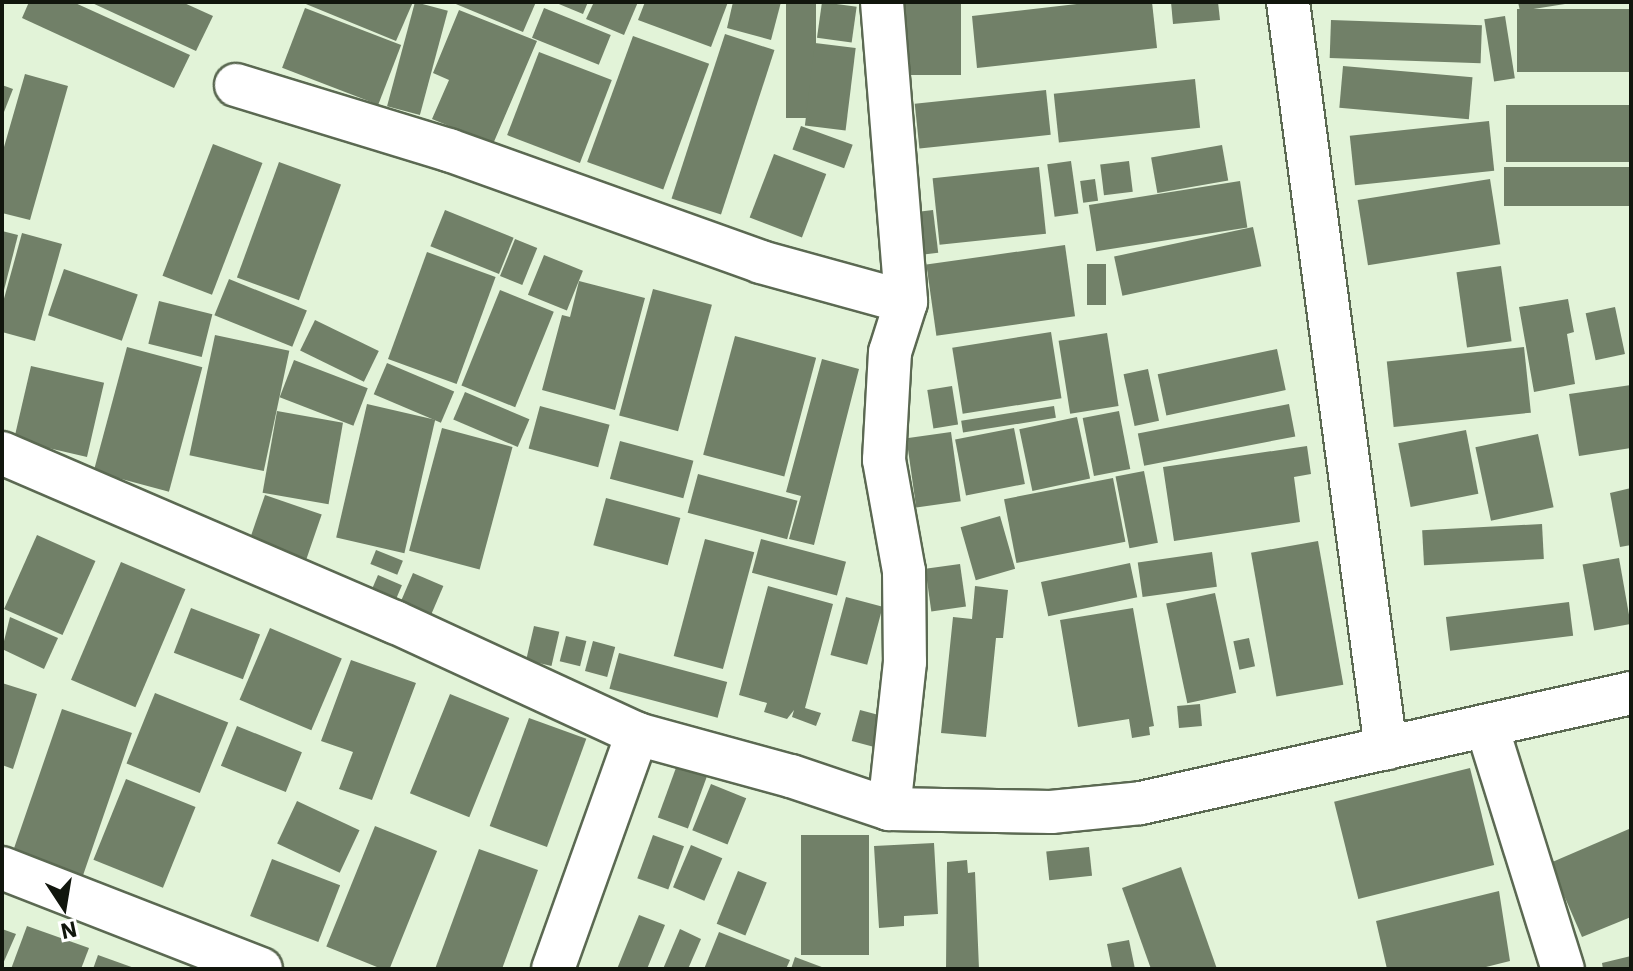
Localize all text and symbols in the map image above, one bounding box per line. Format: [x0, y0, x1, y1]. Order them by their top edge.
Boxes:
north arrow [24, 867, 104, 947]
text: N [58, 915, 80, 947]

